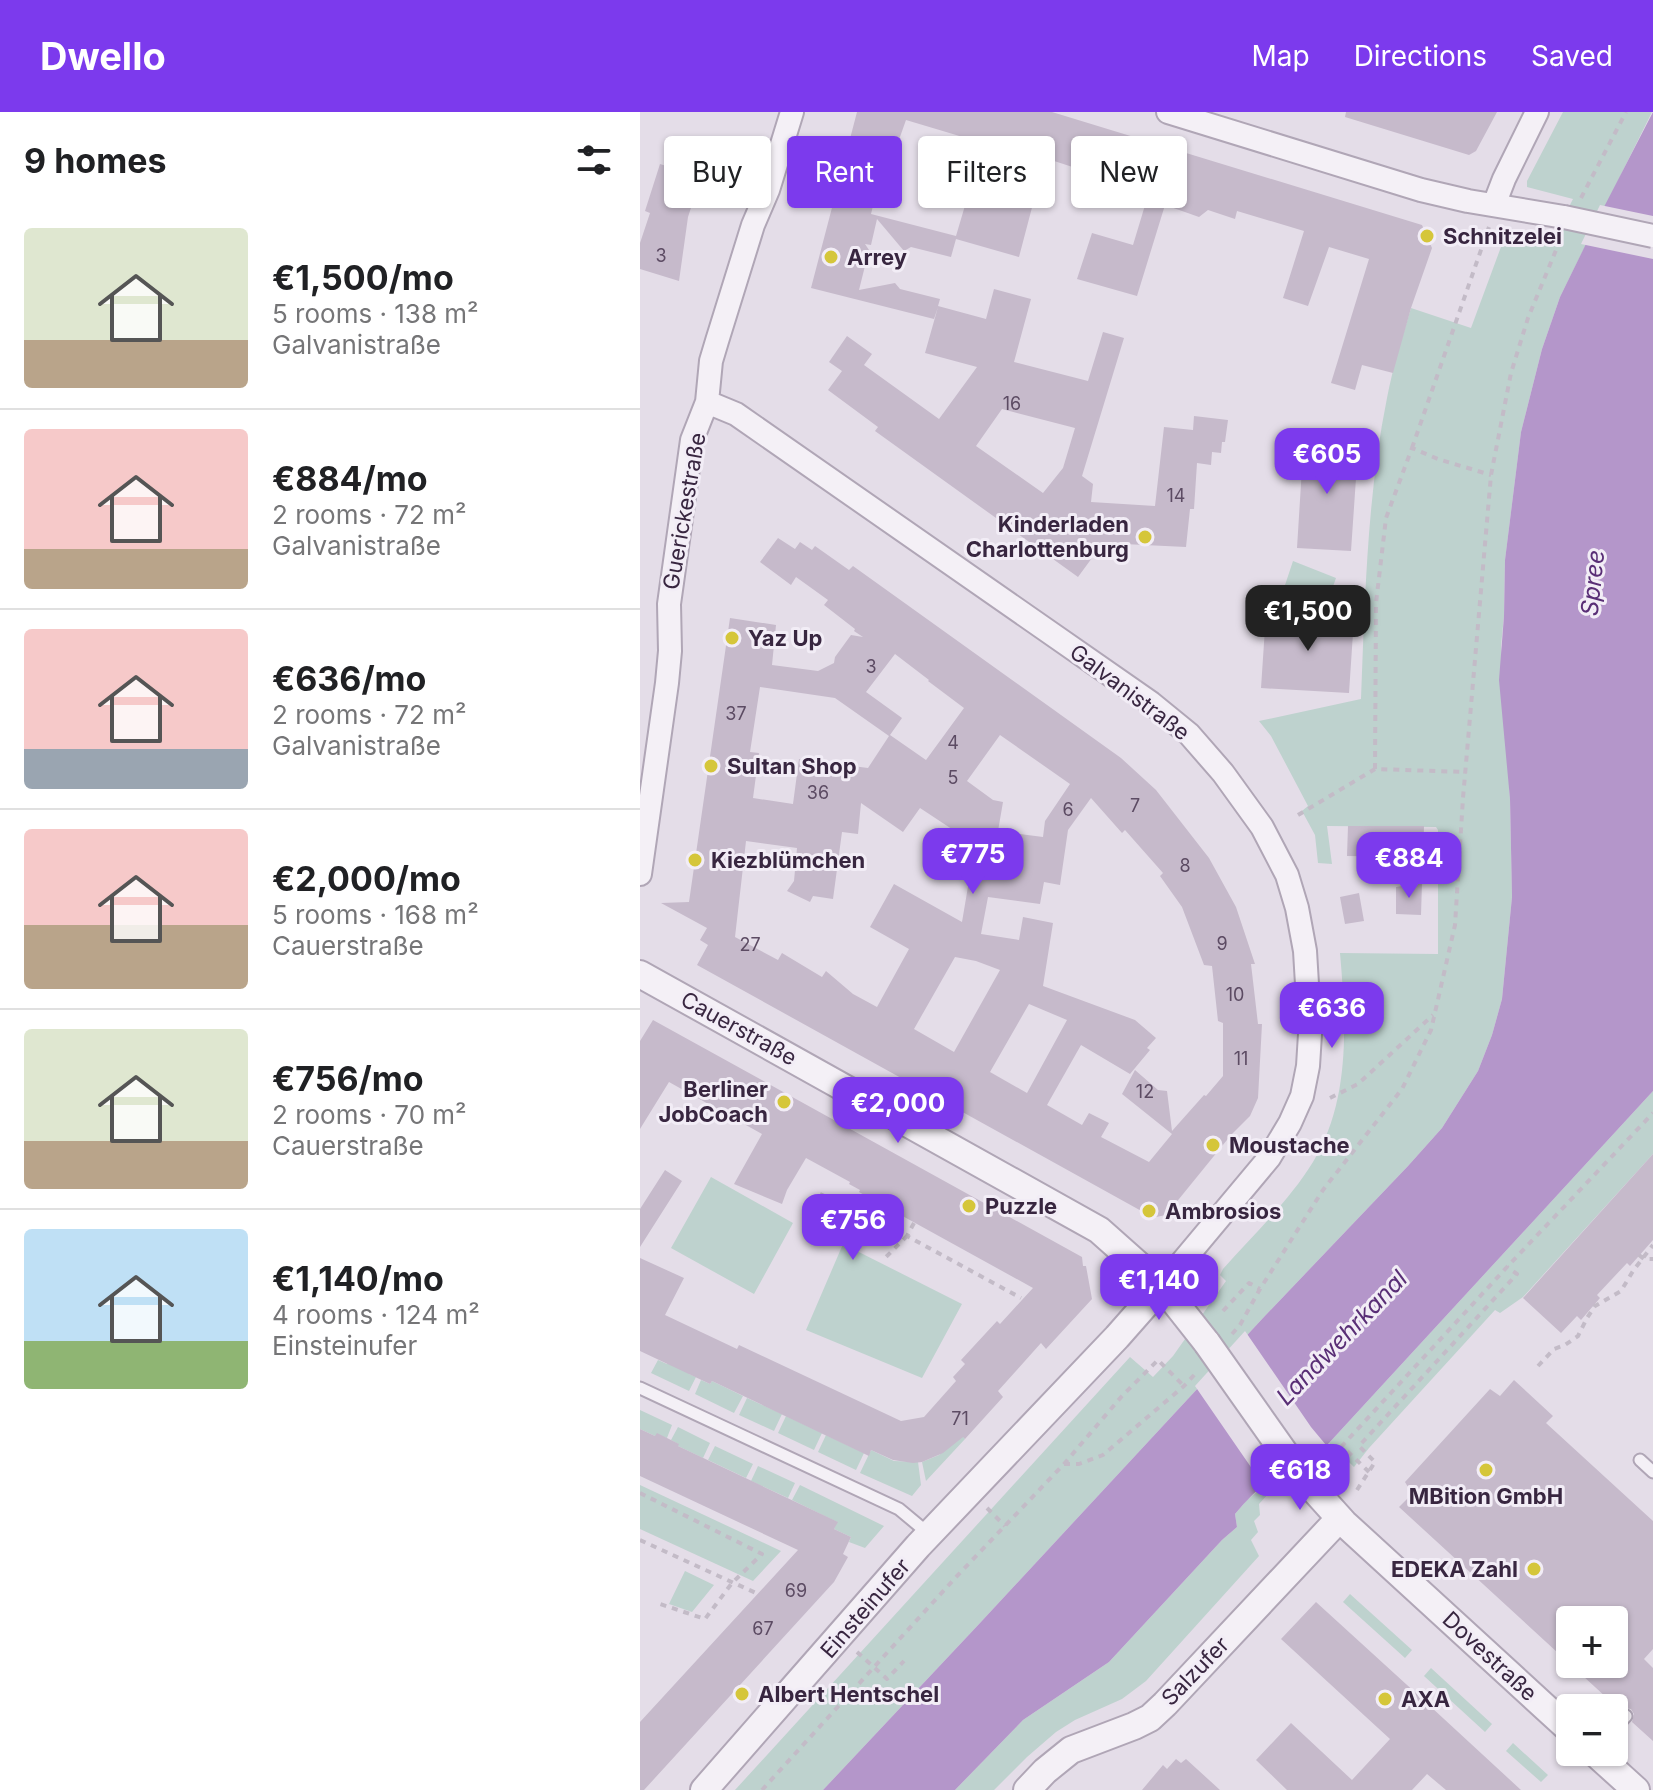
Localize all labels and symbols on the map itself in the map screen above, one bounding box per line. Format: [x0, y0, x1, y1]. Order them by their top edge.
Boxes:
place label: Schnitzelei [1443, 223, 1562, 249]
marker: Schnitzelei [1418, 227, 1436, 245]
place label: Arrey [847, 244, 907, 270]
house number: 3 [655, 245, 667, 266]
marker: Arrey [822, 248, 840, 266]
house number: 16 [1003, 393, 1021, 414]
pin: €605 [1280, 428, 1374, 496]
street label: Guerickestraße [657, 430, 711, 592]
house number: 14 [1167, 485, 1185, 506]
place label: Kinderladen Charlottenburg [966, 511, 1129, 562]
marker: Kinderladen Charlottenburg [1136, 528, 1154, 546]
water label: Spree [1575, 548, 1610, 617]
pin: €1,500 [1243, 585, 1373, 653]
place label: Yaz Up [748, 625, 822, 651]
marker: Yaz Up [723, 629, 741, 647]
street label: Galvanistraße [1065, 639, 1195, 745]
house number: 3 [865, 656, 877, 677]
house number: 37 [725, 703, 747, 724]
house number: 4 [947, 732, 959, 753]
place label: Sultan Shop [727, 753, 857, 779]
marker: Sultan Shop [702, 757, 720, 775]
house number: 5 [948, 767, 958, 788]
house number: 36 [807, 782, 829, 803]
house number: 7 [1130, 795, 1140, 816]
house number: 6 [1062, 799, 1074, 820]
pin: €775 [926, 828, 1020, 896]
pin: €884 [1362, 832, 1456, 900]
place label: Kiezblümchen [711, 847, 865, 873]
marker: Kiezblümchen [686, 851, 704, 869]
house number: 8 [1179, 855, 1191, 876]
house number: 9 [1216, 933, 1228, 954]
house number: 27 [739, 934, 761, 955]
pin: €636 [1285, 982, 1379, 1050]
house number: 10 [1226, 984, 1244, 1005]
street label: Cauerstraße [677, 986, 801, 1070]
house number: 11 [1234, 1048, 1248, 1069]
place label: Berliner JobCoach [658, 1076, 768, 1127]
pin: €2,000 [833, 1077, 963, 1145]
house number: 12 [1136, 1081, 1154, 1102]
marker: Berliner JobCoach [775, 1093, 793, 1111]
place label: Moustache [1229, 1132, 1350, 1158]
marker: Moustache [1204, 1136, 1222, 1154]
place label: Puzzle [985, 1193, 1057, 1219]
pin: €756 [806, 1194, 900, 1262]
marker: Puzzle [960, 1197, 978, 1215]
place label: Ambrosios [1165, 1198, 1281, 1224]
marker: Ambrosios [1140, 1202, 1158, 1220]
pin: €1,140 [1094, 1254, 1224, 1322]
water label: Landwehrkanal [1270, 1264, 1413, 1411]
house number: 71 [951, 1408, 969, 1429]
pin: €618 [1253, 1444, 1347, 1512]
marker: MBition GmbH [1477, 1461, 1495, 1479]
place label: MBition GmbH [1409, 1483, 1563, 1509]
street label: Einsteinufer [815, 1553, 915, 1663]
place label: EDEKA Zahl [1391, 1556, 1518, 1582]
marker: EDEKA Zahl [1525, 1560, 1543, 1578]
house number: 69 [785, 1580, 807, 1601]
street label: Dovestraße [1438, 1606, 1542, 1706]
house number: 67 [752, 1618, 774, 1639]
street label: Salzufer [1156, 1631, 1234, 1711]
place label: Albert Hentschel [758, 1681, 939, 1707]
marker: Albert Hentschel [733, 1685, 751, 1703]
place label: AXA [1401, 1686, 1450, 1712]
marker: AXA [1376, 1690, 1394, 1708]

